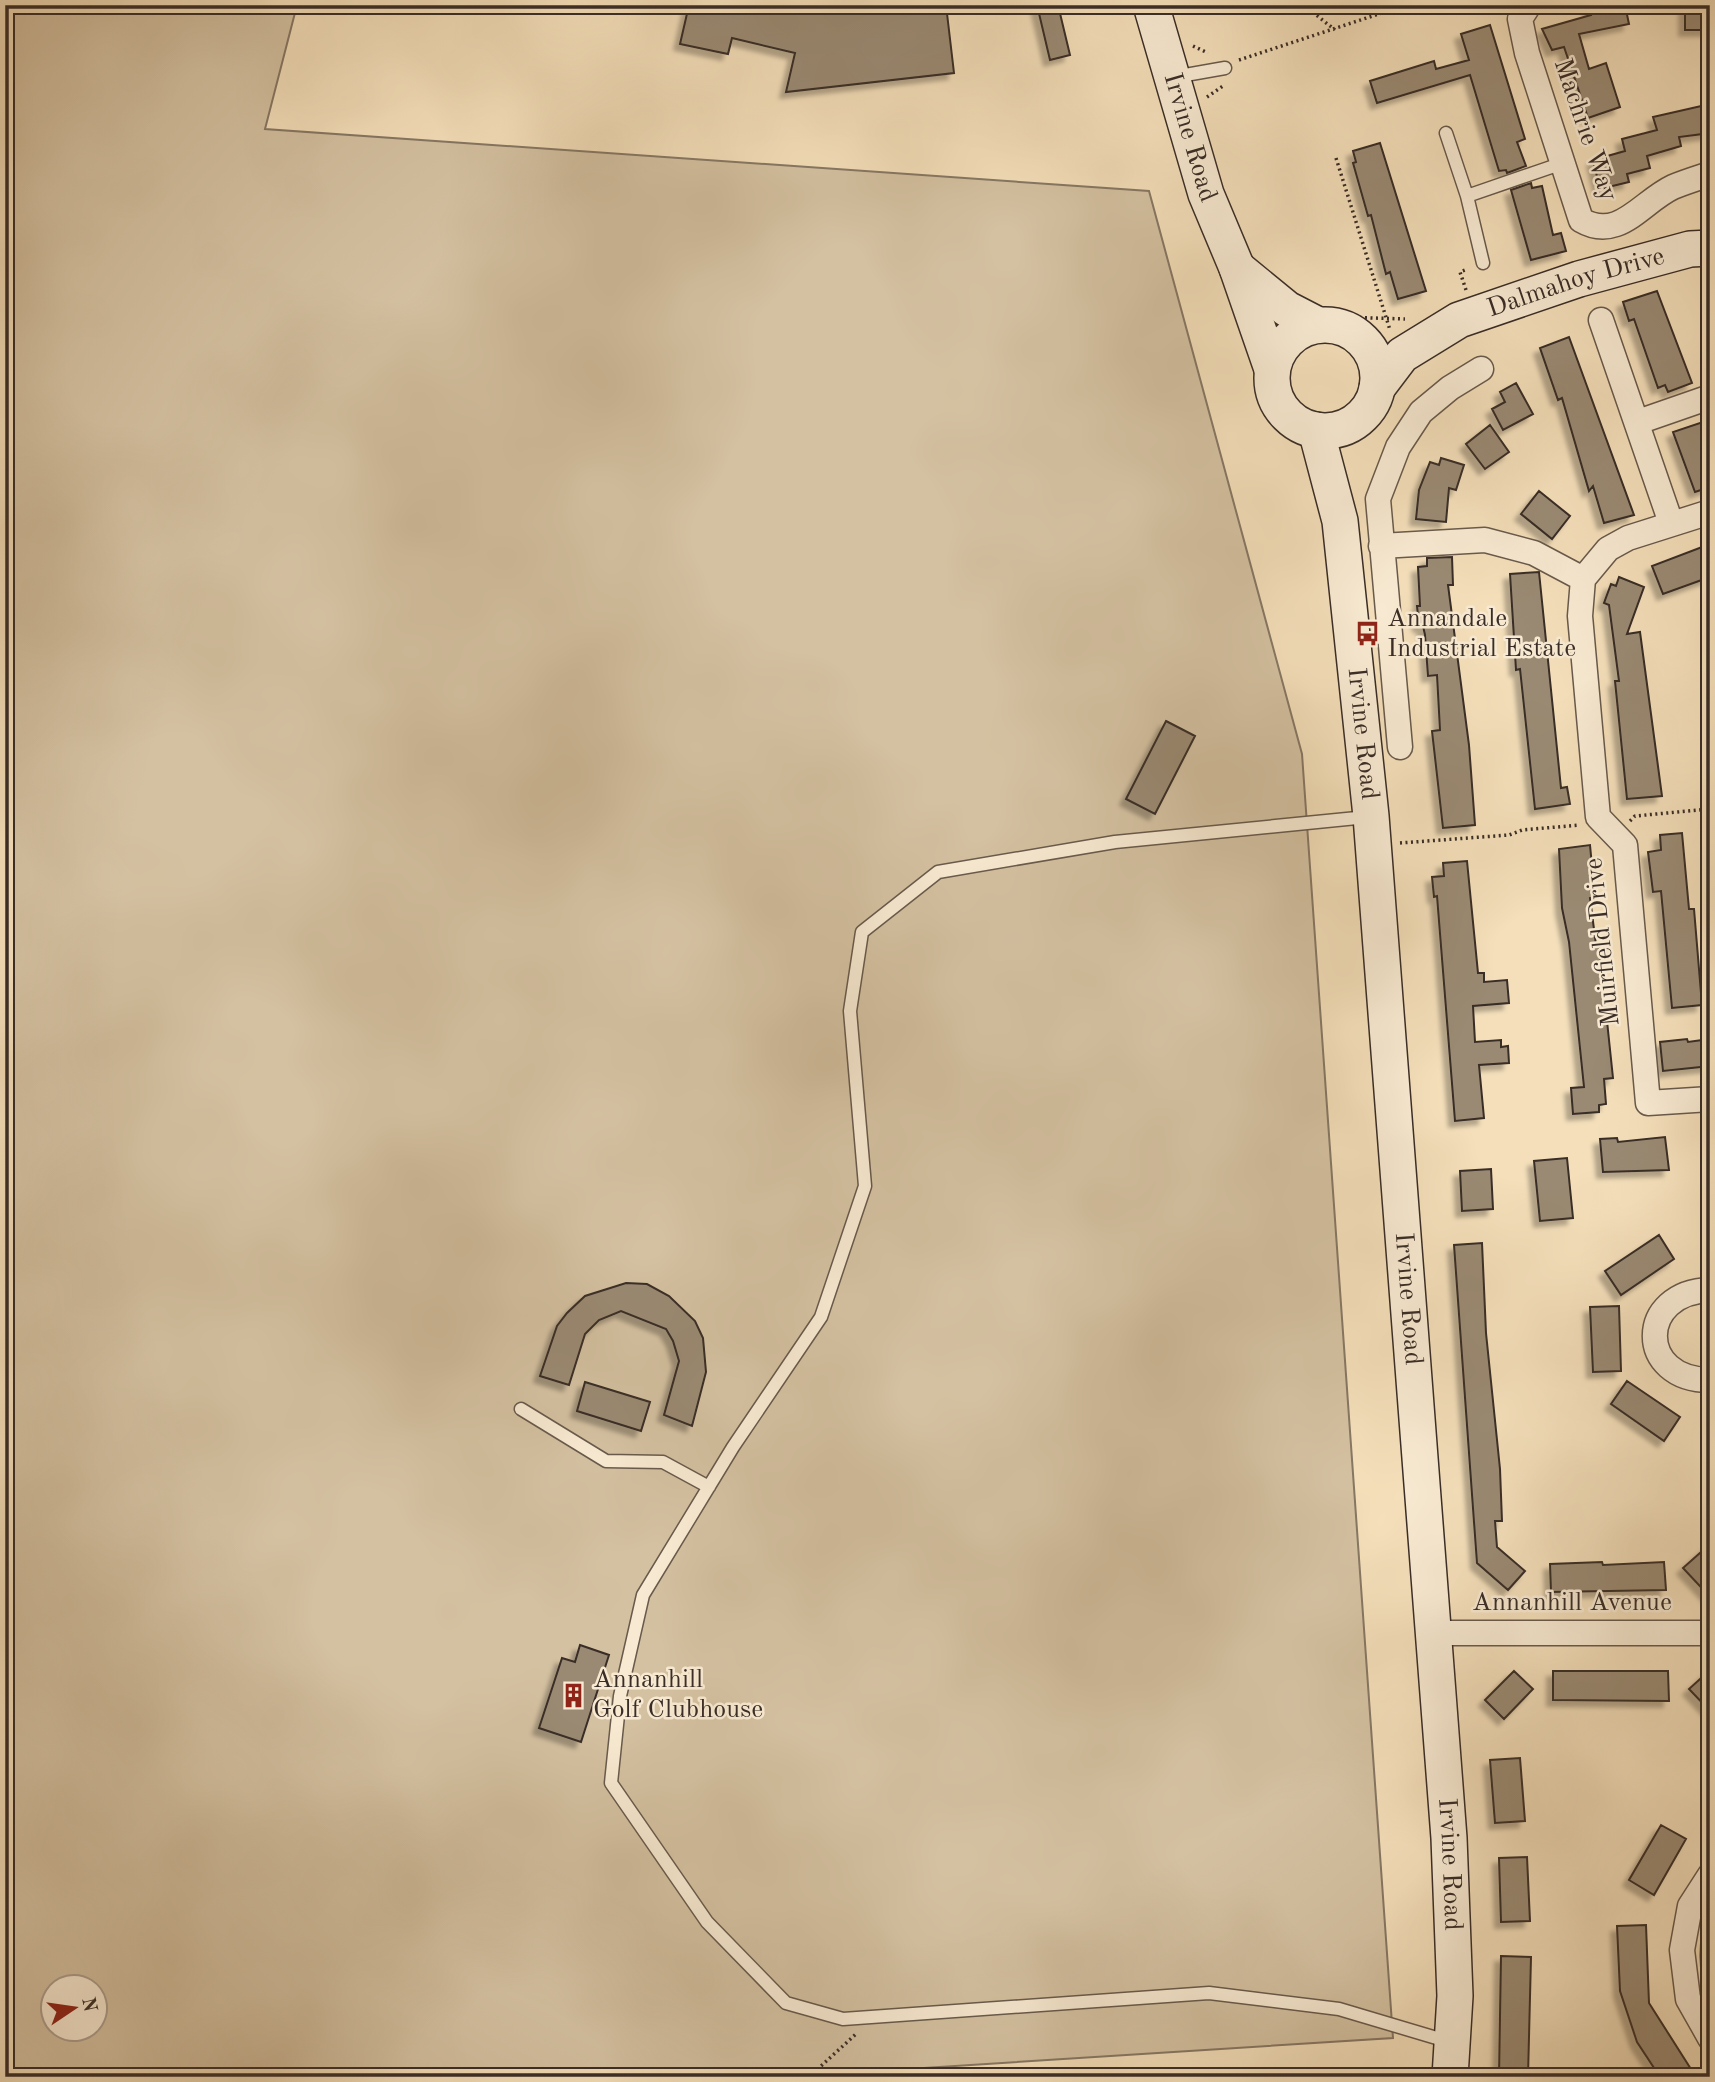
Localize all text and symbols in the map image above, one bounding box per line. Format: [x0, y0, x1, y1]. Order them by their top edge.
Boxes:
street label: Machrie Way [1548, 55, 1622, 205]
street label: Irvine Road [1158, 70, 1221, 206]
street label: Dalmahoy Drive [1484, 243, 1667, 322]
place label: Annandale Industrial Estate [1387, 606, 1576, 662]
bus stop icon: Annandale Industrial Estate [1353, 620, 1381, 648]
street label: Irvine Road [1342, 666, 1382, 801]
street label: Muirfield Drive [1581, 856, 1625, 1028]
street label: Irvine Road [1390, 1232, 1426, 1366]
street label: Annanhill Avenue [1472, 1590, 1672, 1616]
place label: Annanhill Golf Clubhouse [593, 1667, 763, 1723]
building icon: Annanhill Golf Clubhouse [559, 1681, 587, 1709]
street label: Irvine Road [1433, 1797, 1466, 1931]
north arrow [38, 1974, 108, 2044]
text: N [77, 1996, 99, 2014]

